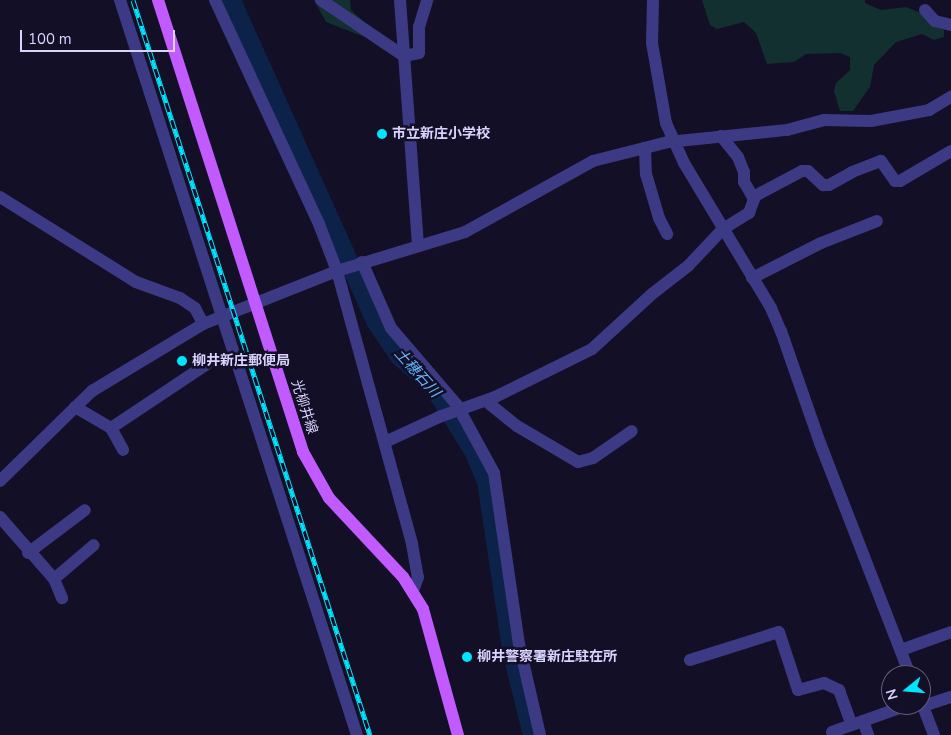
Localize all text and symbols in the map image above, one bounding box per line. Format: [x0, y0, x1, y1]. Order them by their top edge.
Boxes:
scale bar [22, 20, 178, 52]
text: 100 m [28, 29, 72, 49]
place label: 市立新庄小学校 [392, 126, 490, 142]
marker: 市立新庄小学校 [376, 128, 388, 140]
water label: 土穂石川 [390, 345, 444, 401]
place label: 柳井新庄郵便局 [192, 353, 290, 369]
marker: 柳井新庄郵便局 [176, 355, 188, 367]
street label: 光柳井線 [287, 378, 321, 436]
place label: 柳井警察署新庄駐在所 [477, 649, 617, 665]
marker: 柳井警察署新庄駐在所 [461, 651, 473, 663]
north arrow [881, 665, 931, 715]
text: N [882, 686, 903, 702]

